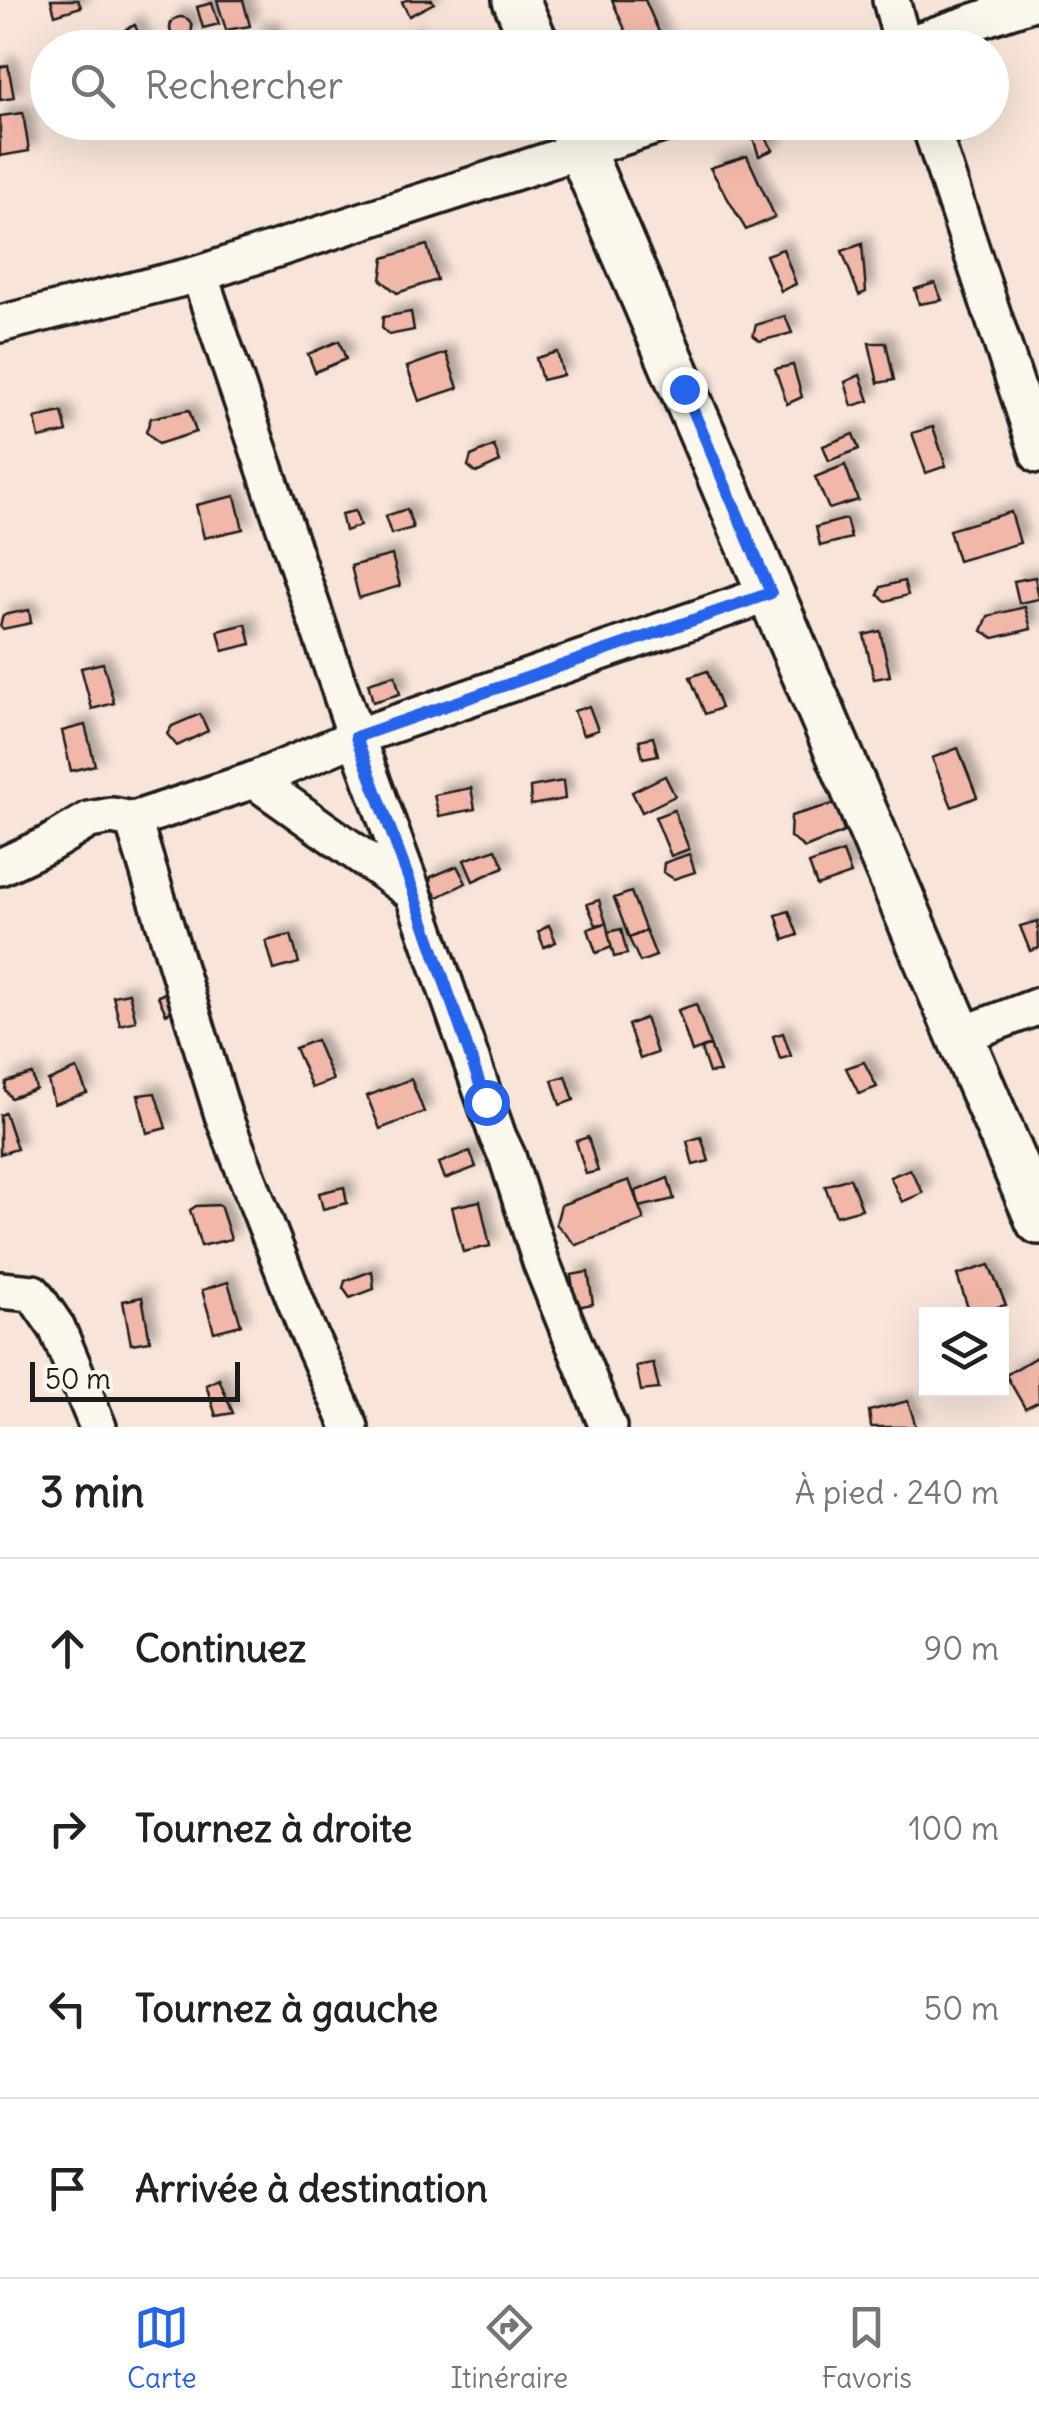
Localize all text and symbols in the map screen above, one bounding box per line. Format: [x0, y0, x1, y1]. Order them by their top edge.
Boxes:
search box [30, 30, 1009, 140]
icon: search [65, 58, 120, 113]
text: Rechercher [145, 62, 343, 109]
route end [662, 367, 708, 413]
route start [464, 1080, 510, 1126]
map controls [919, 1307, 1009, 1397]
button: layers [919, 1307, 1009, 1397]
scale bar [30, 1357, 240, 1402]
text: 50 m [45, 1361, 111, 1397]
text: 3 min [40, 1466, 144, 1518]
text: À pied · 240 m [795, 1472, 999, 1513]
icon: ahead [40, 1621, 95, 1676]
text: Continuez [135, 1625, 306, 1672]
text: 90 m [924, 1628, 999, 1669]
icon: right [40, 1801, 95, 1856]
text: Tournez à droite [135, 1805, 412, 1852]
text: 100 m [909, 1808, 999, 1849]
icon: left [40, 1981, 95, 2036]
text: Tournez à gauche [135, 1985, 438, 2032]
text: 50 m [924, 1988, 999, 2029]
icon: arrive [40, 2161, 95, 2216]
text: Arrivée à destination [135, 2165, 488, 2212]
tab: Carte [127, 2300, 197, 2396]
tab: Itinéraire [450, 2300, 568, 2396]
tab: Favoris [822, 2300, 912, 2396]

